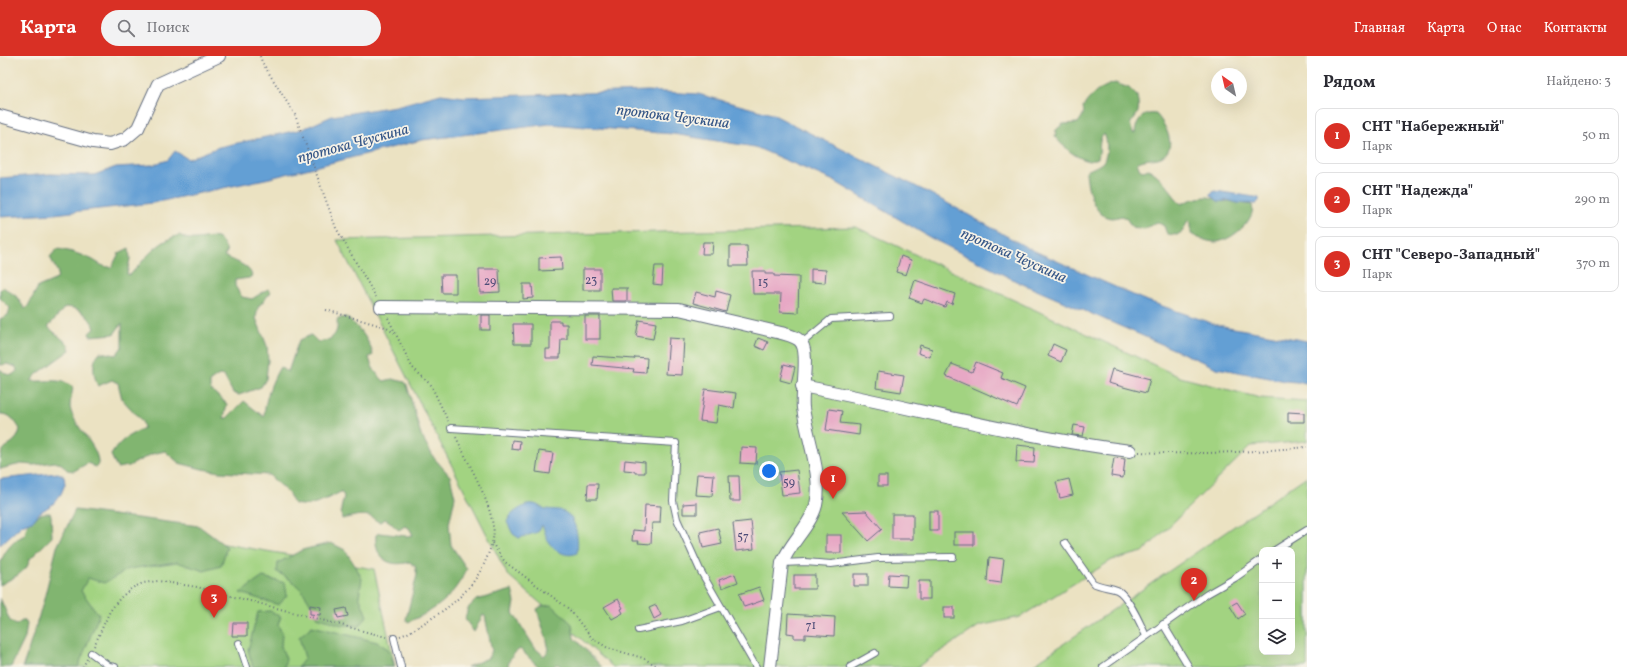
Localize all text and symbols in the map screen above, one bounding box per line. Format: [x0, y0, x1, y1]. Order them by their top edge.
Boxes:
search box [101, 10, 381, 46]
text: Карта [20, 15, 77, 41]
icon: search [115, 17, 137, 39]
text: Поиск [147, 18, 190, 39]
text: Главная [1354, 19, 1405, 38]
text: Карта [1427, 19, 1465, 38]
text: О нас [1487, 19, 1522, 38]
text: Контакты [1544, 19, 1607, 38]
north arrow [1211, 68, 1247, 104]
text: Рядом [1323, 71, 1376, 94]
text: Найдено: 3 [1546, 73, 1611, 91]
water label: протока Чеускина [615, 100, 731, 135]
text: СНТ "Набережный" [1362, 117, 1505, 138]
water label: протока Чеускина [296, 120, 411, 169]
text: 1 [1334, 127, 1340, 145]
text: 50 m [1582, 127, 1610, 145]
text: Парк [1362, 138, 1392, 156]
text: СНТ "Надежда" [1362, 181, 1473, 202]
text: 2 [1334, 191, 1340, 209]
text: 290 m [1574, 191, 1610, 209]
text: Парк [1362, 202, 1392, 220]
water label: протока Чеускина [957, 224, 1070, 289]
text: СНТ "Северо-Западный" [1362, 245, 1540, 266]
text: 3 [1334, 255, 1340, 273]
text: 370 m [1576, 255, 1610, 273]
text: Парк [1362, 266, 1392, 284]
house number: 23 [585, 273, 597, 289]
house number: 29 [484, 274, 496, 290]
house number: 15 [758, 275, 768, 291]
your location [759, 461, 779, 481]
pin: 1 [820, 466, 846, 499]
house number: 59 [783, 475, 795, 491]
house number: 57 [737, 529, 749, 545]
map controls [1259, 547, 1295, 655]
button: + [1259, 547, 1295, 583]
pin: 2 [1181, 568, 1207, 601]
button: − [1259, 583, 1295, 619]
pin: 3 [201, 585, 227, 618]
house number: 71 [806, 618, 816, 634]
button: layers [1259, 619, 1295, 655]

